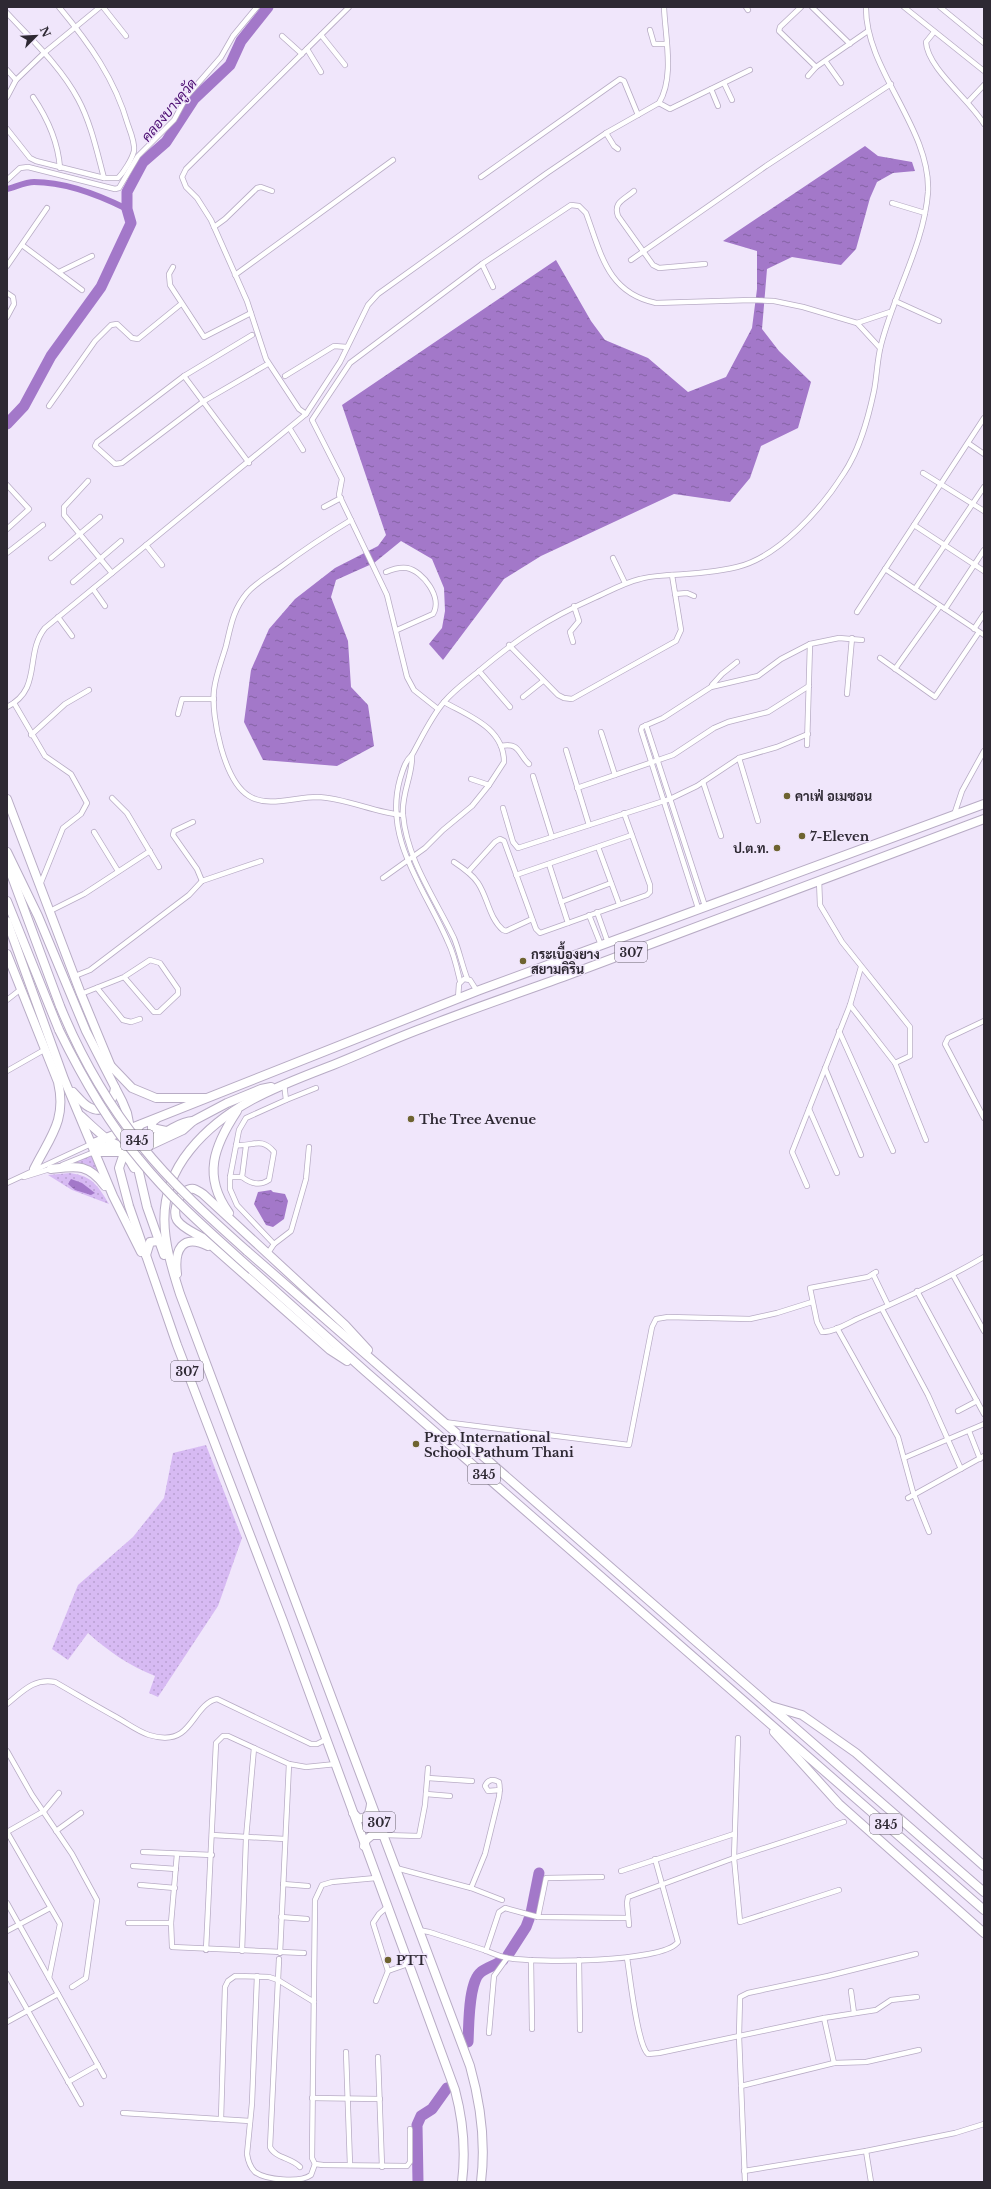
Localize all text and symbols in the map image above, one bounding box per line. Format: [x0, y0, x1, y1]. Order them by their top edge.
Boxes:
north arrow [16, 16, 56, 56]
text: N [37, 24, 54, 40]
water label: คลองบางคูวัด [137, 75, 201, 146]
place label: คาเฟ่ อเมซอน [795, 788, 872, 805]
marker: คาเฟ่ อเมซอน [782, 791, 792, 801]
place label: 7-Eleven [810, 828, 870, 845]
marker: 7-Eleven [797, 831, 807, 841]
place label: ป.ต.ท. [733, 840, 769, 857]
marker: ป.ต.ท. [772, 843, 782, 853]
place label: กระเบื้องยาง สยามคิริน [531, 941, 600, 978]
road number: 307 [615, 942, 647, 962]
marker: กระเบื้องยาง สยามคิริน [518, 956, 528, 966]
place label: The Tree Avenue [419, 1111, 537, 1128]
marker: The Tree Avenue [406, 1114, 416, 1124]
road number: 345 [121, 1130, 153, 1150]
road number: 307 [171, 1361, 203, 1381]
place label: Prep International School Pathum Thani [424, 1429, 574, 1461]
marker: Prep International School Pathum Thani [411, 1439, 421, 1449]
road number: 345 [468, 1464, 500, 1484]
road number: 307 [363, 1812, 395, 1832]
road number: 345 [870, 1814, 902, 1834]
place label: PTT [396, 1952, 427, 1969]
marker: PTT [383, 1955, 393, 1965]

